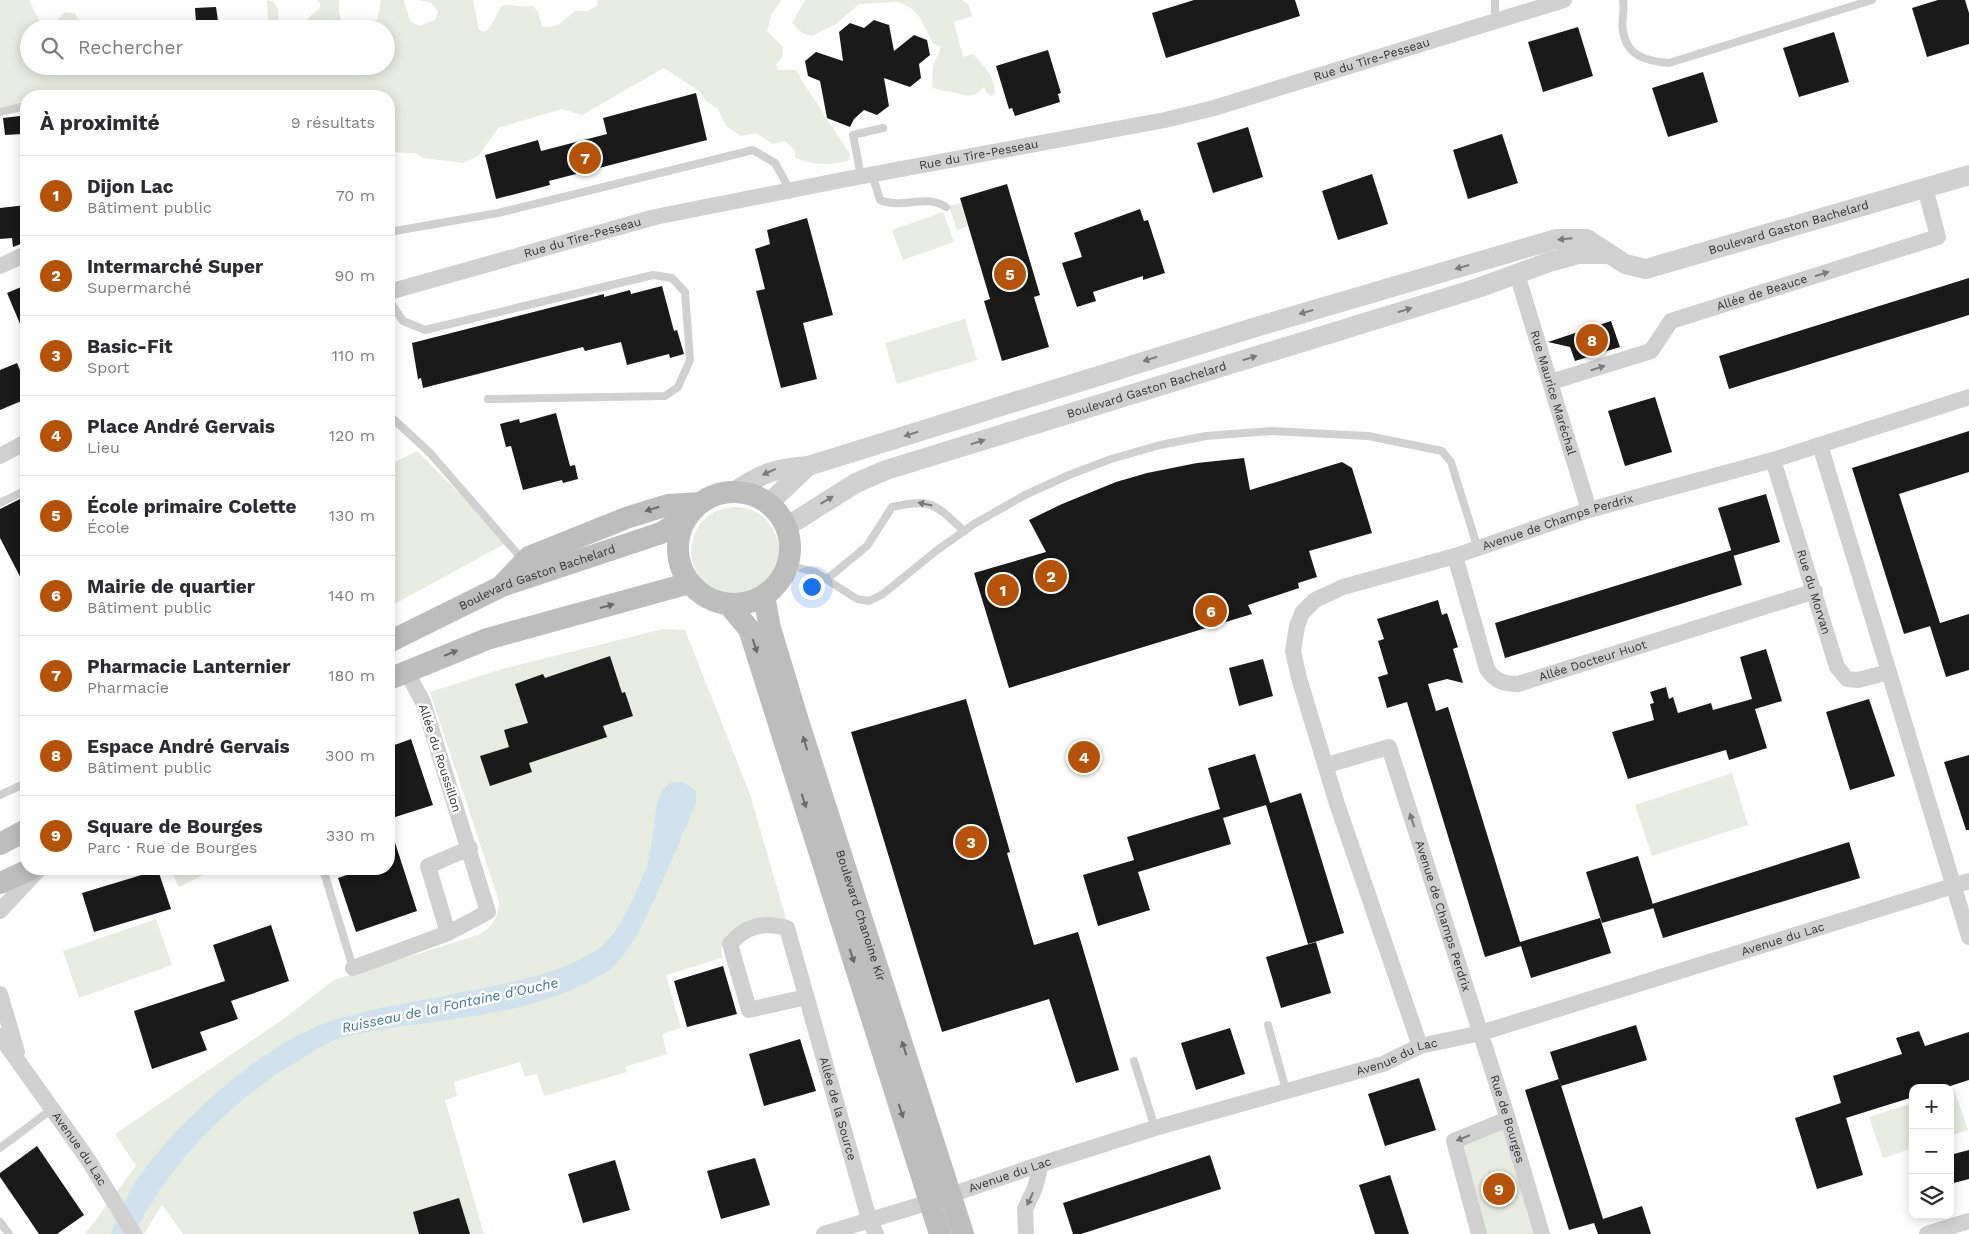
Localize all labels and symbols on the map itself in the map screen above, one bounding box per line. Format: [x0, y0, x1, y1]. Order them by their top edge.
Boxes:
street label: Rue du Tire-Pesseau [1312, 35, 1432, 84]
street label: Rue du Tire-Pesseau [918, 137, 1039, 173]
pin: 7 [569, 139, 601, 177]
street label: Boulevard Gaston Bachelard [1707, 198, 1870, 257]
street label: Rue du Tire-Pesseau [522, 214, 643, 261]
one-way arrow [1556, 235, 1572, 243]
pin: 5 [994, 255, 1026, 293]
one-way arrow [1454, 264, 1469, 272]
one-way arrow [1814, 269, 1829, 277]
street label: Allée de Beauce [1715, 272, 1809, 313]
one-way arrow [1398, 306, 1413, 314]
one-way arrow [1298, 309, 1313, 317]
pin: 8 [1576, 321, 1608, 359]
street label: Rue Maurice Maréchal [1528, 328, 1579, 457]
one-way arrow [1243, 354, 1258, 362]
one-way arrow [1142, 356, 1157, 364]
street label: Boulevard Gaston Bachelard [1065, 359, 1228, 421]
one-way arrow [1590, 363, 1605, 371]
one-way arrow [904, 430, 919, 438]
one-way arrow [970, 437, 985, 445]
one-way arrow [762, 469, 776, 477]
street label: Avenue de Champs Perdrix [1480, 491, 1635, 553]
one-way arrow [821, 496, 834, 505]
one-way arrow [916, 499, 932, 507]
one-way arrow [645, 506, 660, 514]
street label: Boulevard Gaston Bachelard [457, 542, 617, 613]
street label: Rue du Morvan [1794, 548, 1833, 636]
pin: 2 [1035, 557, 1067, 595]
pin: 1 [987, 571, 1019, 609]
your location [799, 574, 825, 600]
pin: 6 [1195, 592, 1227, 630]
one-way arrow [599, 602, 614, 610]
street label: Allée Docteur Huot [1537, 637, 1648, 684]
one-way arrow [751, 639, 759, 654]
one-way arrow [444, 649, 459, 657]
street label: Allée du Roussillon [416, 702, 464, 814]
one-way arrow [800, 736, 808, 751]
pin: 4 [1068, 738, 1100, 776]
one-way arrow [800, 794, 808, 809]
one-way arrow [1408, 813, 1416, 828]
pin: 3 [955, 823, 987, 861]
street label: Avenue de Champs Perdrix [1412, 839, 1474, 993]
street label: Boulevard Chanoine Kir [833, 848, 888, 983]
street label: Avenue du Lac [1739, 919, 1826, 959]
one-way arrow [849, 949, 857, 964]
water label: Ruisseau de la Fontaine d'Ouche [340, 974, 560, 1036]
street label: Avenue du Lac [1355, 1035, 1439, 1078]
one-way arrow [899, 1040, 907, 1055]
street label: Allée de la Source [817, 1055, 859, 1162]
street label: Rue de Bourges [1487, 1073, 1528, 1165]
one-way arrow [898, 1104, 906, 1119]
street label: Avenue du Lac [49, 1109, 110, 1189]
one-way arrow [1456, 1134, 1470, 1142]
street label: Avenue du Lac [967, 1154, 1053, 1195]
pin: 9 [1483, 1170, 1515, 1208]
one-way arrow [1026, 1191, 1034, 1206]

